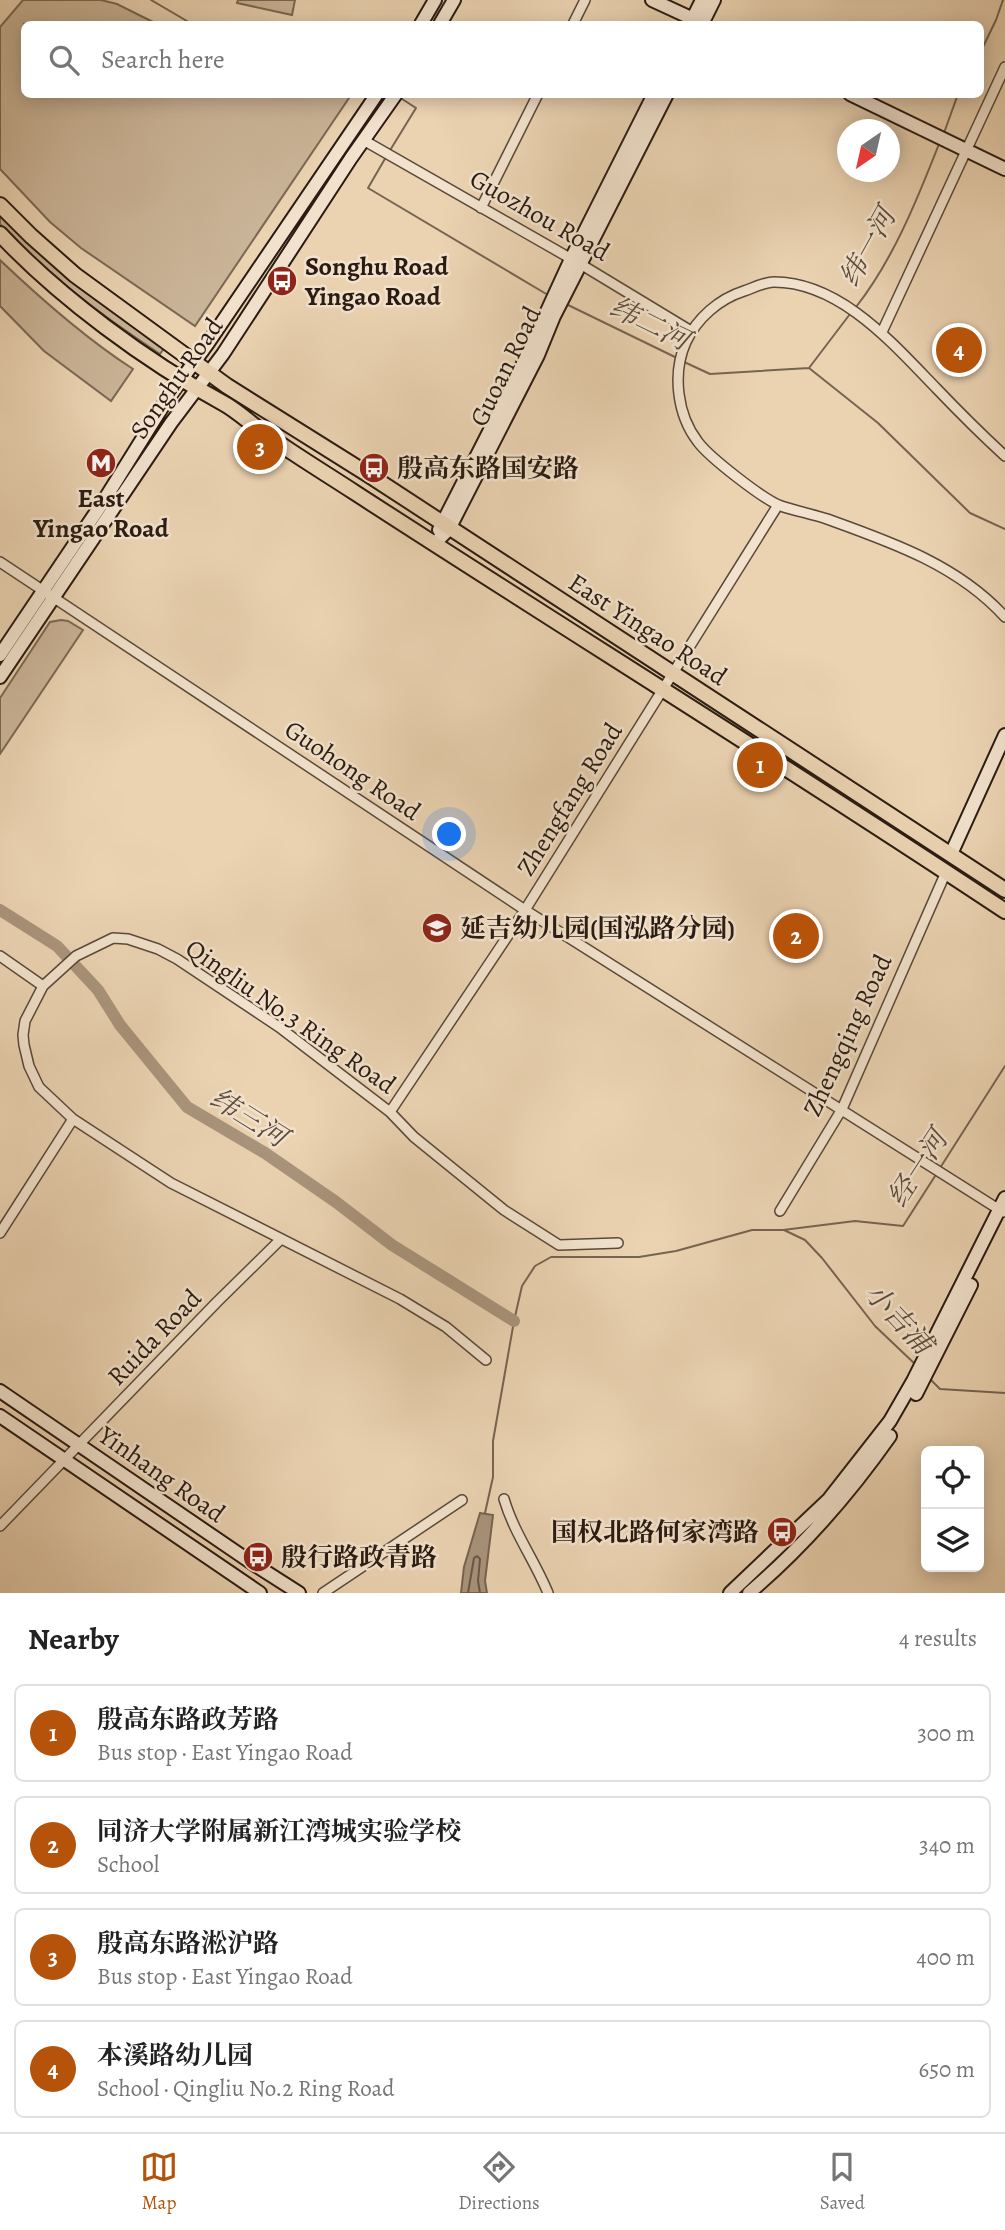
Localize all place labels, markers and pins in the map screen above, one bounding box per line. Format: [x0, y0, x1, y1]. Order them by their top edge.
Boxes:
place label: Songhu Road Yingao Road [304, 249, 450, 314]
bus stop icon: Songhu Road Yingao Road [265, 264, 299, 298]
pin: 4 [936, 324, 982, 376]
pin: 3 [237, 421, 283, 473]
metro station icon: East Yingao Road [84, 446, 118, 480]
bus stop icon: 殷高东路国安路 [357, 451, 391, 485]
place label: 殷高东路国安路 [397, 451, 579, 486]
place label: East Yingao Road [32, 481, 170, 546]
pin: 1 [737, 739, 783, 791]
pin: 2 [773, 910, 819, 962]
school or university icon: 延吉幼儿园(国泓路分园) [420, 911, 454, 945]
place label: 延吉幼儿园(国泓路分园) [460, 911, 735, 946]
place label: 国权北路何家湾路 [551, 1515, 759, 1550]
bus stop icon: 国权北路何家湾路 [765, 1515, 799, 1549]
bus stop icon: 殷行路政青路 [241, 1540, 275, 1574]
place label: 殷行路政青路 [281, 1540, 437, 1575]

